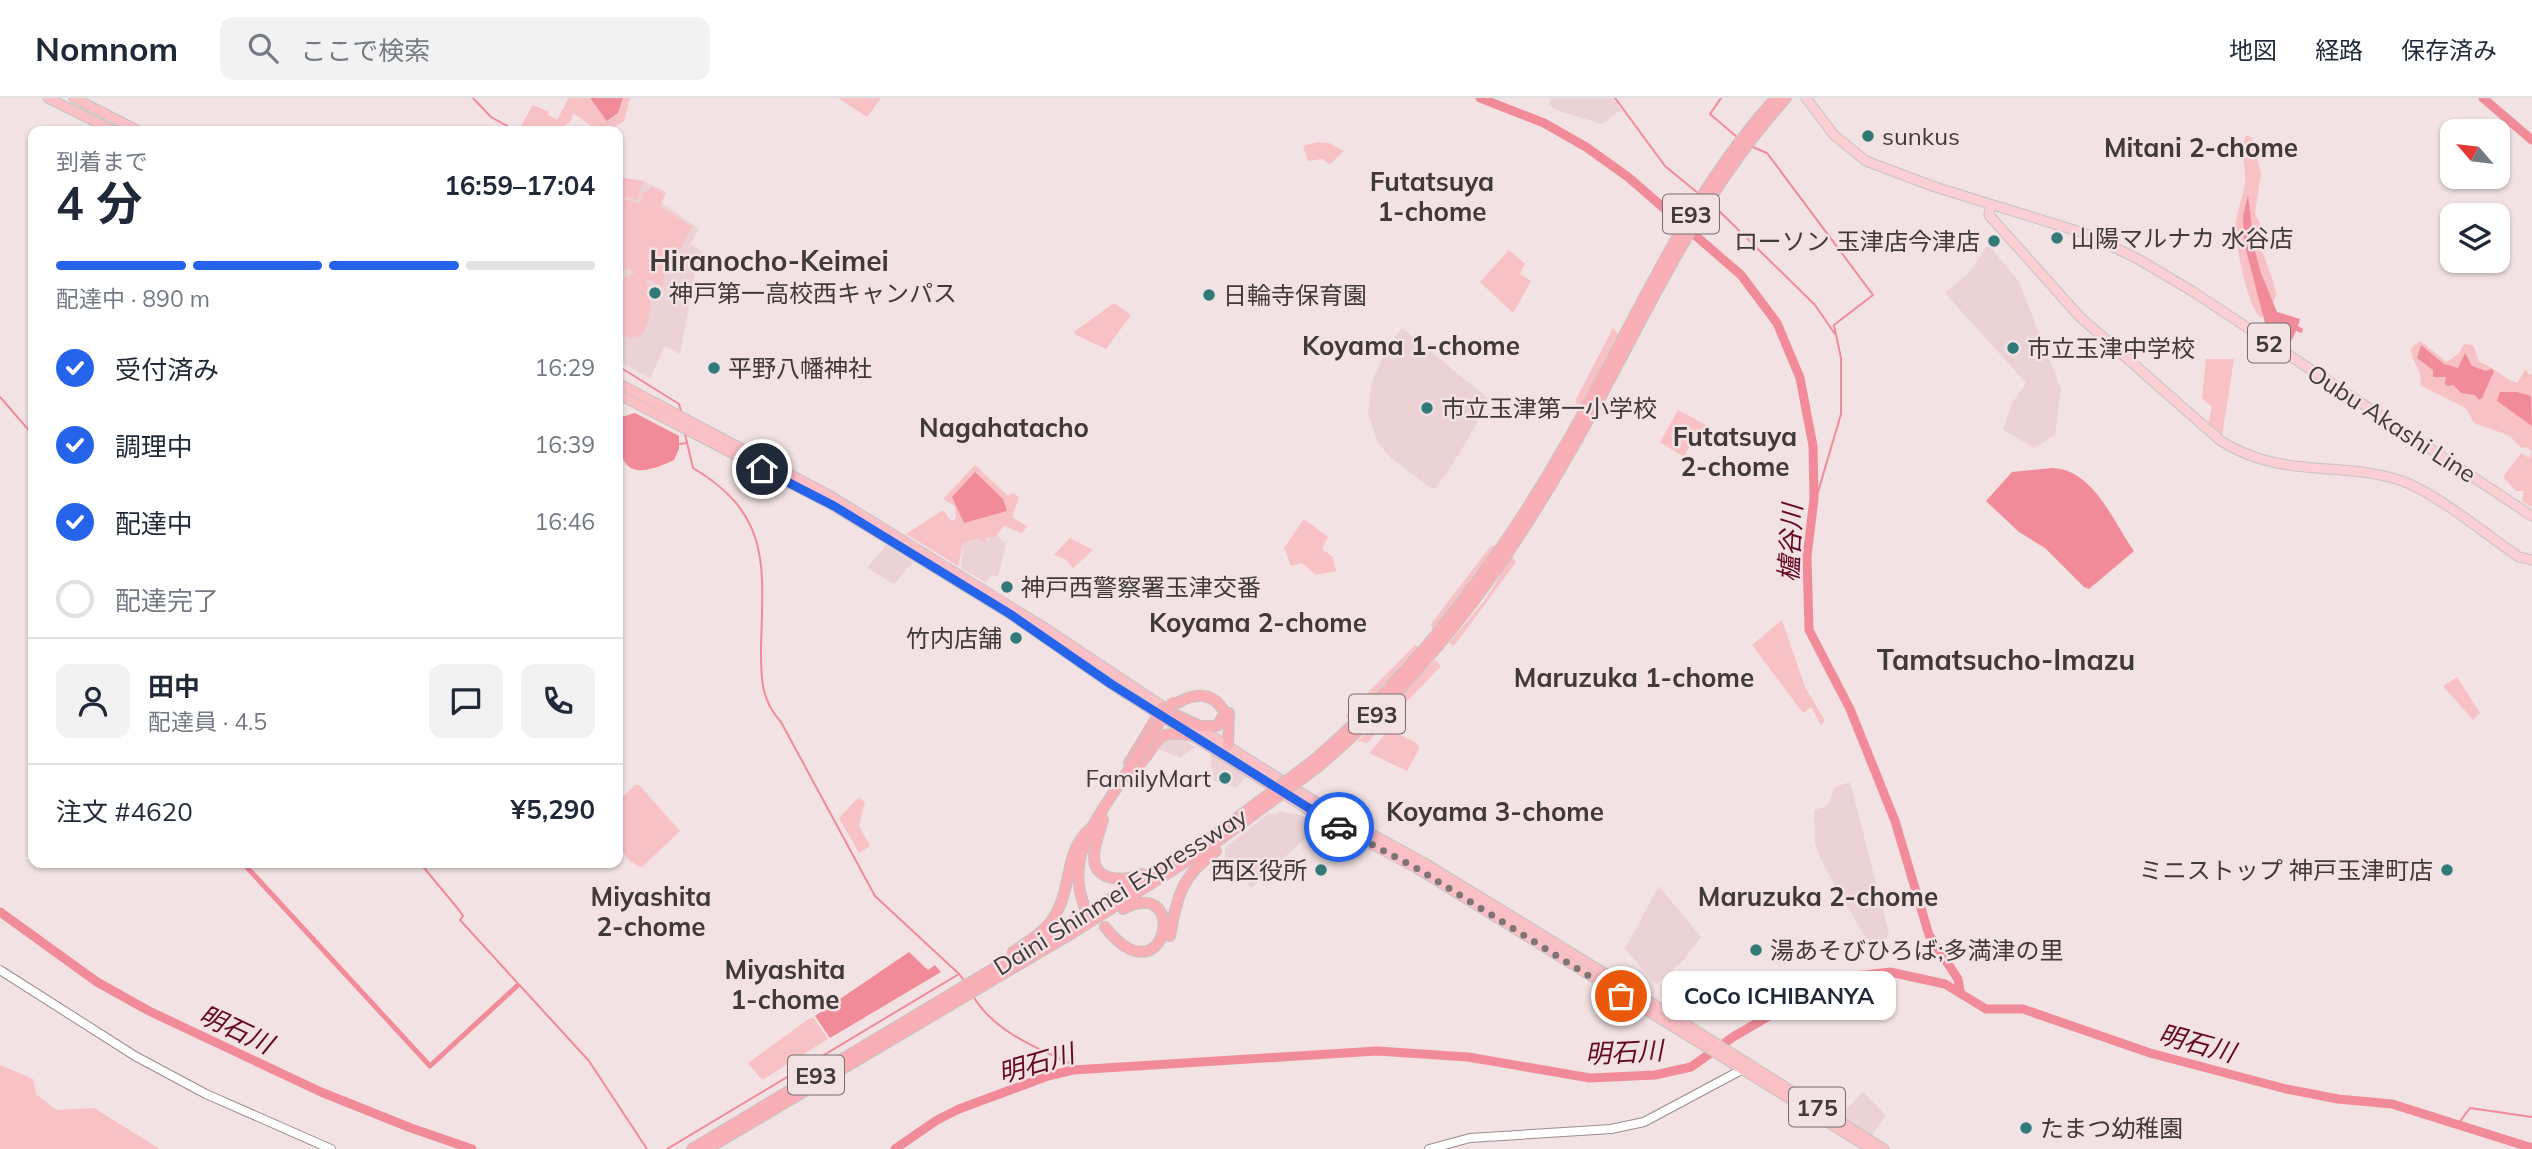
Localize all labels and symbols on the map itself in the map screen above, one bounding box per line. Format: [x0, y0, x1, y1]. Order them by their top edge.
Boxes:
north arrow [2440, 119, 2510, 189]
place label: sunkus [1882, 121, 1960, 151]
marker: sunkus [1860, 128, 1876, 144]
district label: Mitani 2-chome [2104, 131, 2298, 164]
district label: Futatsuya 1-chome [1370, 165, 1494, 228]
road number: E93 [1663, 195, 1719, 234]
place label: 山陽マルナカ 水谷店 [2071, 223, 2293, 253]
place label: ローソン 玉津店今津店 [1734, 226, 1980, 256]
marker: 山陽マルナカ 水谷店 [2049, 230, 2065, 246]
marker: ローソン 玉津店今津店 [1986, 233, 2002, 249]
district label: Hiranocho-Keimei [649, 243, 889, 278]
place label: 神戸第一高校西キャンパス [669, 278, 957, 308]
place label: 日輪寺保育園 [1223, 280, 1367, 310]
marker: 神戸第一高校西キャンパス [647, 285, 663, 301]
marker: 日輪寺保育園 [1201, 287, 1217, 303]
road number: 52 [2248, 324, 2290, 362]
district label: Koyama 1-chome [1302, 329, 1520, 362]
place label: 市立玉津中学校 [2027, 333, 2195, 363]
marker: 市立玉津中学校 [2005, 340, 2021, 356]
place label: 平野八幡神社 [728, 353, 872, 383]
street label: Oubu Akashi Line [2302, 357, 2482, 489]
marker: 平野八幡神社 [706, 360, 722, 376]
place label: 市立玉津第一小学校 [1441, 393, 1657, 423]
marker: 市立玉津第一小学校 [1419, 400, 1435, 416]
district label: Nagahatacho [919, 411, 1089, 444]
district label: Futatsuya 2-chome [1673, 420, 1797, 483]
pin [732, 439, 792, 499]
water label: 櫨谷川 [1771, 500, 1809, 583]
place label: 神戸西警察署玉津交番 [1021, 572, 1261, 602]
marker: 神戸西警察署玉津交番 [999, 579, 1015, 595]
district label: Koyama 2-chome [1149, 606, 1367, 639]
place label: 竹内店舗 [906, 623, 1002, 653]
marker: 竹内店舗 [1008, 630, 1024, 646]
district label: Tamatsucho-Imazu [1877, 642, 2135, 677]
district label: Maruzuka 1-chome [1514, 661, 1754, 694]
road number: E93 [1349, 694, 1405, 734]
place label: FamilyMart [1086, 763, 1211, 793]
marker: FamilyMart [1217, 770, 1233, 786]
courier [1304, 792, 1374, 862]
district label: Koyama 3-chome [1386, 795, 1604, 828]
street label: Daini Shinmei Expressway [988, 800, 1252, 981]
place label: 西区役所 [1211, 855, 1307, 885]
place label: ミニストップ 神戸玉津町店 [2139, 855, 2433, 885]
marker: 西区役所 [1313, 862, 1329, 878]
marker: ミニストップ 神戸玉津町店 [2439, 862, 2455, 878]
district label: Miyashita 2-chome [591, 880, 711, 943]
district label: Maruzuka 2-chome [1698, 880, 1938, 913]
place label: 湯あそびひろば;多満津の里 [1770, 935, 2063, 965]
marker: 湯あそびひろば;多満津の里 [1748, 942, 1764, 958]
district label: Miyashita 1-chome [725, 953, 845, 1016]
pin [1591, 966, 1651, 1026]
callout: CoCo ICHIBANYA [1663, 972, 1898, 1020]
water label: 明石川 [194, 998, 281, 1062]
water label: 明石川 [2155, 1017, 2242, 1070]
water label: 明石川 [1584, 1033, 1667, 1071]
water label: 明石川 [994, 1036, 1081, 1090]
road number: E93 [788, 1056, 844, 1094]
road number: 175 [1789, 1088, 1845, 1126]
place label: たまつ幼稚園 [2040, 1113, 2183, 1143]
marker: たまつ幼稚園 [2018, 1120, 2034, 1136]

